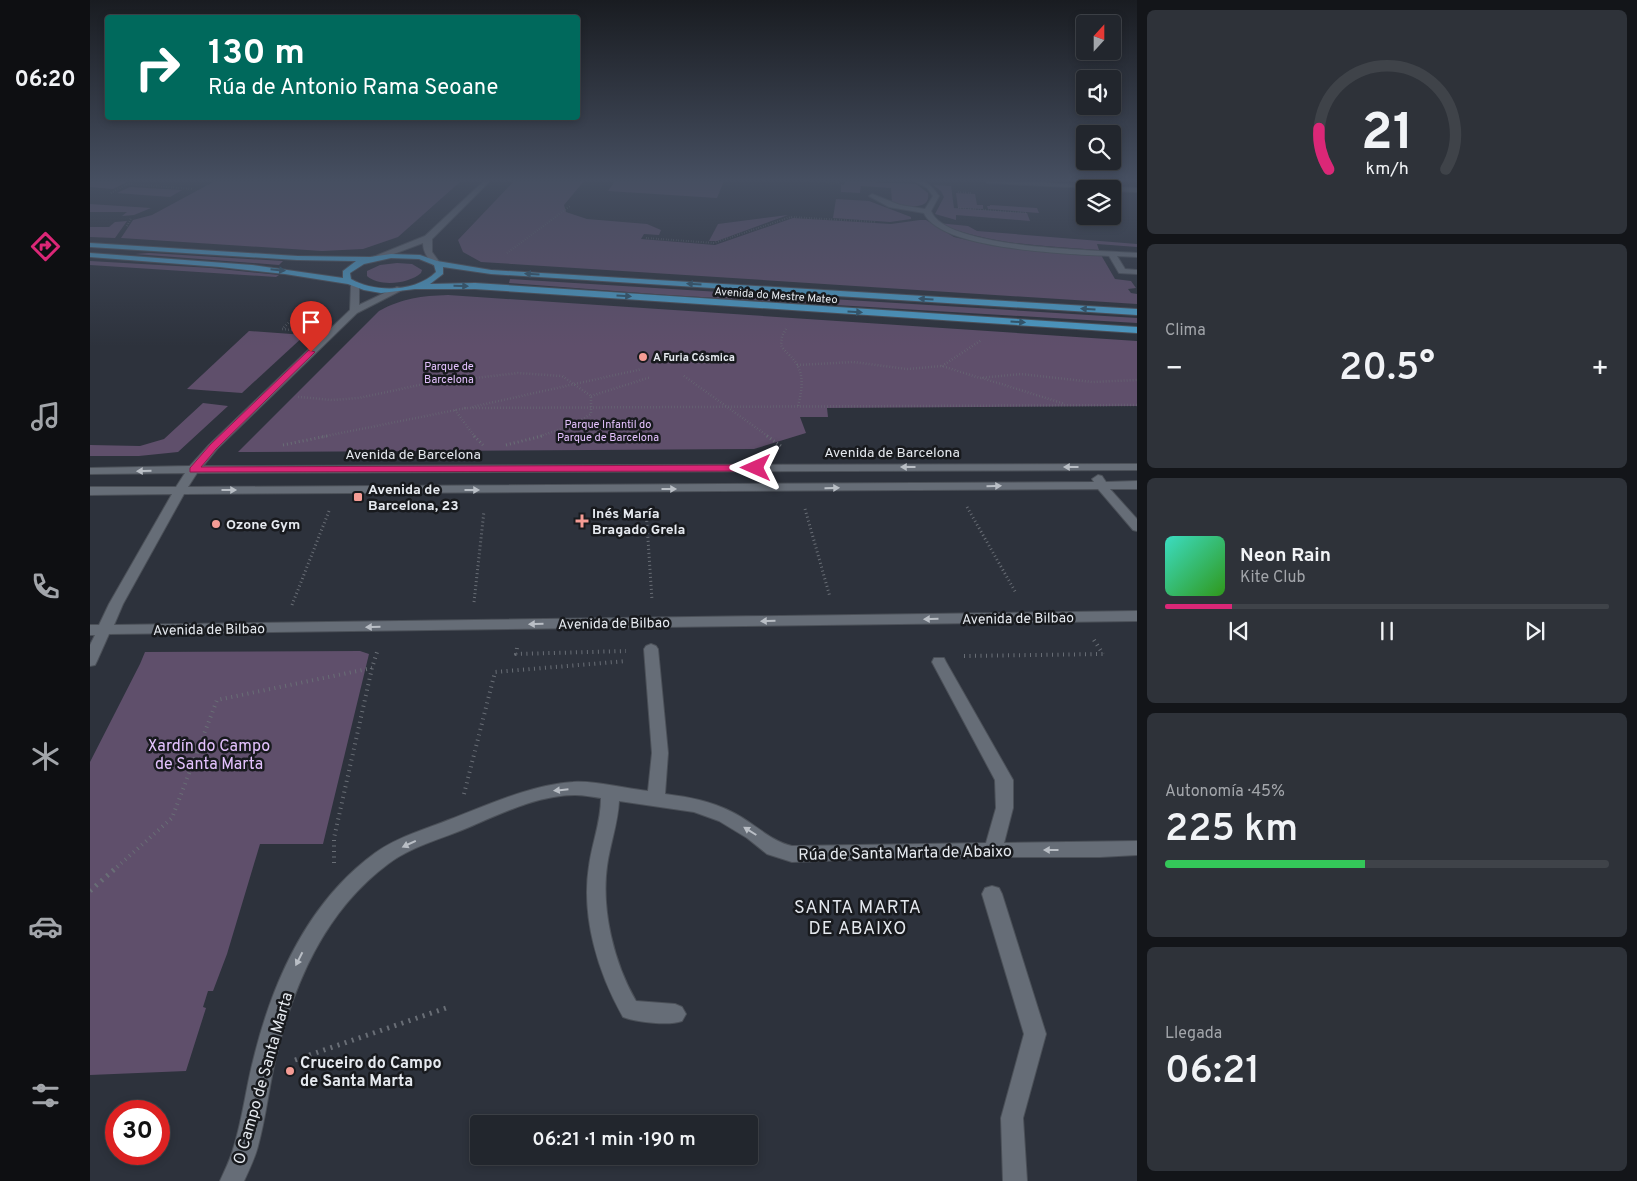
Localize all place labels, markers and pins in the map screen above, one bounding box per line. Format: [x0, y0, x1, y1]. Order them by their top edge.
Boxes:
pin [290, 301, 332, 352]
marker: A Furia Cósmica [637, 351, 649, 363]
place label: A Furia Cósmica [653, 351, 735, 365]
place label: Avenida de Barcelona, 23 [368, 482, 459, 515]
marker: Avenida de Barcelona, 23 [352, 491, 364, 503]
place label: Inés María Bragado Grela [592, 506, 685, 539]
marker: Inés María Bragado Grela [576, 515, 588, 527]
place label: Ozone Gym [226, 517, 300, 534]
marker: Ozone Gym [210, 518, 222, 530]
place label: Cruceiro do Campo de Santa Marta [300, 1054, 442, 1092]
marker: Cruceiro do Campo de Santa Marta [284, 1065, 296, 1077]

